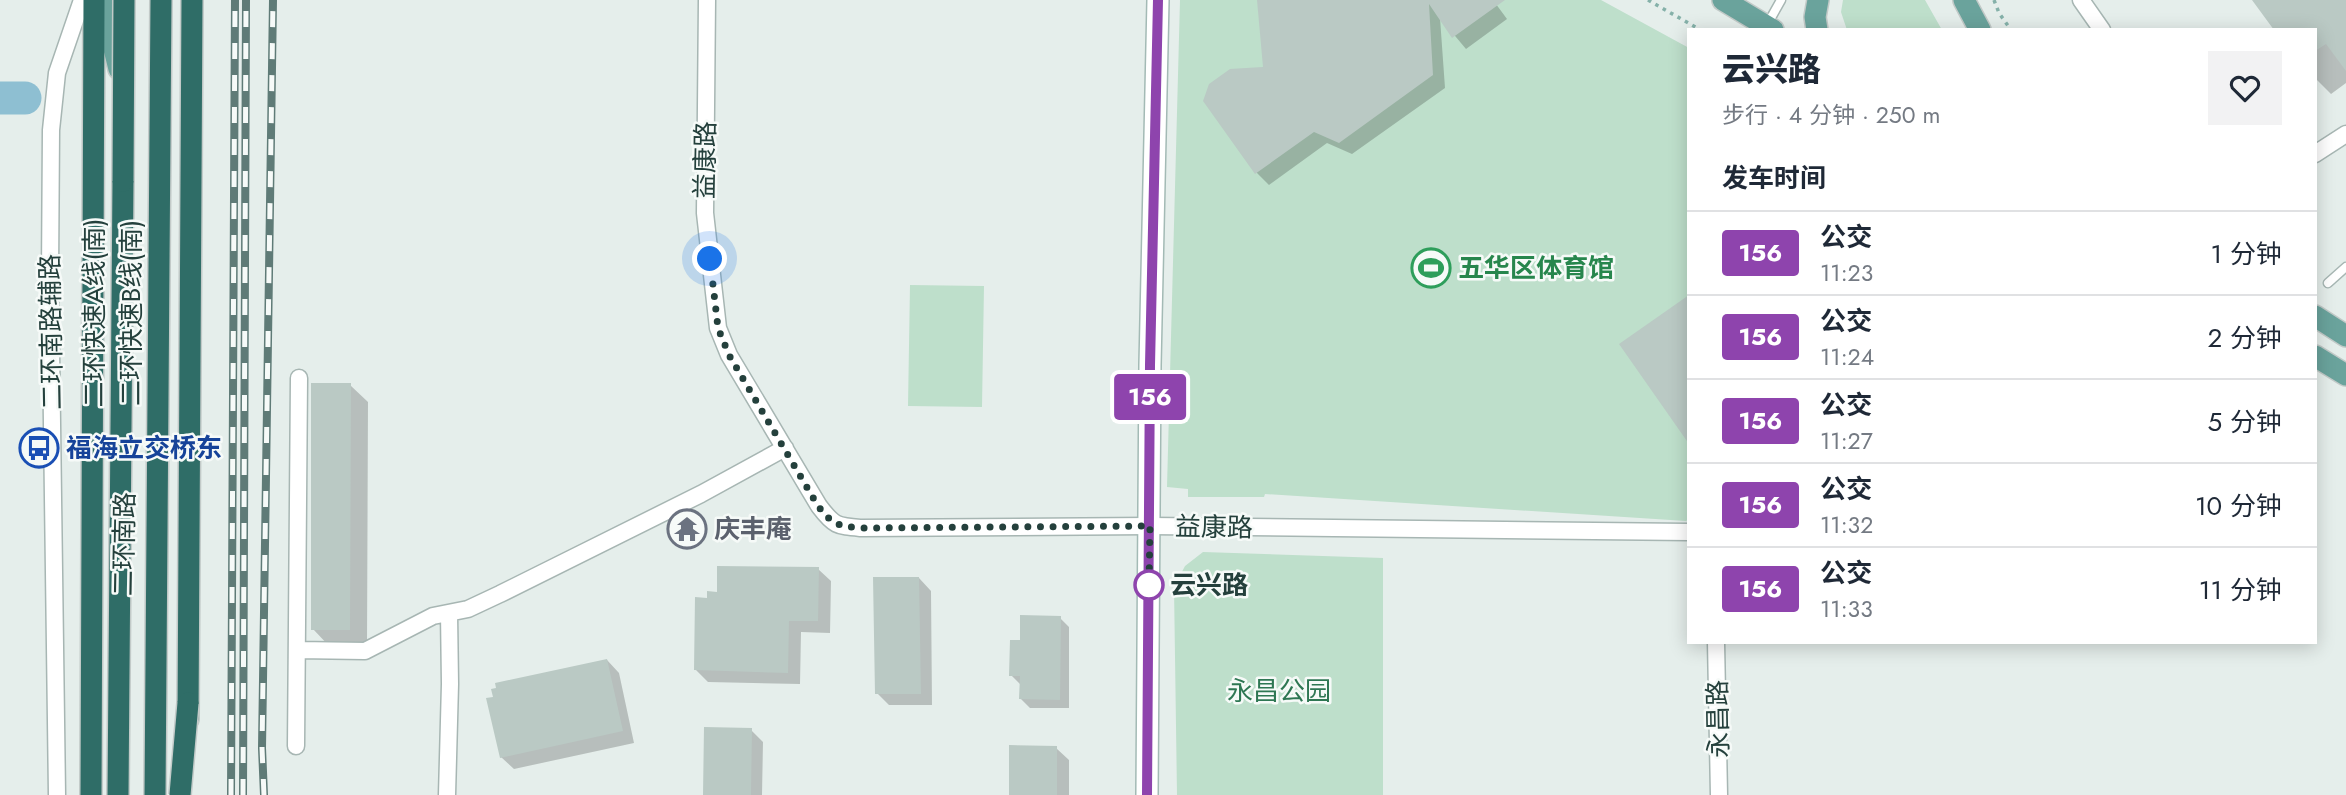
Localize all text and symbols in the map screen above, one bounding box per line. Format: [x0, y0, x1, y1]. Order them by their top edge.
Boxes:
text: 云兴路 [1722, 46, 1821, 93]
button: heart [2208, 51, 2282, 125]
text: 步行 · 4 分钟 · 250 m [1722, 98, 1940, 132]
street label: 益康路 [685, 121, 725, 199]
text: 发车时间 [1722, 159, 1826, 197]
street label: 二环快速A线(南) [75, 218, 113, 408]
text: 公交 [1820, 218, 1872, 256]
street label: 二环快速B线(南) [112, 220, 150, 406]
text: 156 [1739, 235, 1782, 270]
text: 1 分钟 [2210, 235, 2282, 273]
your location [692, 241, 727, 276]
sports icon: 五华区体育馆 [1410, 247, 1452, 289]
place label: 五华区体育馆 [1458, 249, 1614, 287]
street label: 二环南路辅路 [31, 254, 71, 410]
text: 11:23 [1820, 256, 1873, 290]
text: 公交 [1820, 302, 1872, 340]
text: 156 [1739, 319, 1782, 354]
text: 2 分钟 [2207, 319, 2282, 357]
text: 11:24 [1820, 340, 1874, 374]
line badge: 156 [1110, 374, 1190, 420]
text: 156 [1128, 379, 1172, 414]
text: 公交 [1820, 386, 1872, 424]
text: 156 [1739, 403, 1782, 438]
text: 5 分钟 [2208, 403, 2282, 441]
text: 11:27 [1820, 424, 1873, 458]
bus stop icon: 福海立交桥东 [18, 427, 60, 469]
place label: 福海立交桥东 [66, 429, 222, 467]
text: 公交 [1820, 470, 1872, 508]
text: 156 [1739, 487, 1782, 522]
text: 10 分钟 [2195, 487, 2282, 525]
street label: 二环南路 [104, 492, 144, 596]
street label: 益康路 [1175, 507, 1253, 547]
temple icon: 庆丰庵 [666, 508, 708, 550]
text: 11:32 [1820, 508, 1873, 542]
place label: 庆丰庵 [714, 510, 792, 548]
text: 公交 [1820, 554, 1872, 592]
place label: 云兴路 [1170, 566, 1248, 604]
marker: 云兴路 [1134, 570, 1164, 600]
text: 156 [1739, 571, 1782, 606]
text: 11 分钟 [2199, 571, 2282, 609]
text: 11:33 [1820, 592, 1873, 626]
park label: 永昌公园 [1227, 672, 1331, 710]
street label: 永昌路 [1698, 680, 1738, 758]

